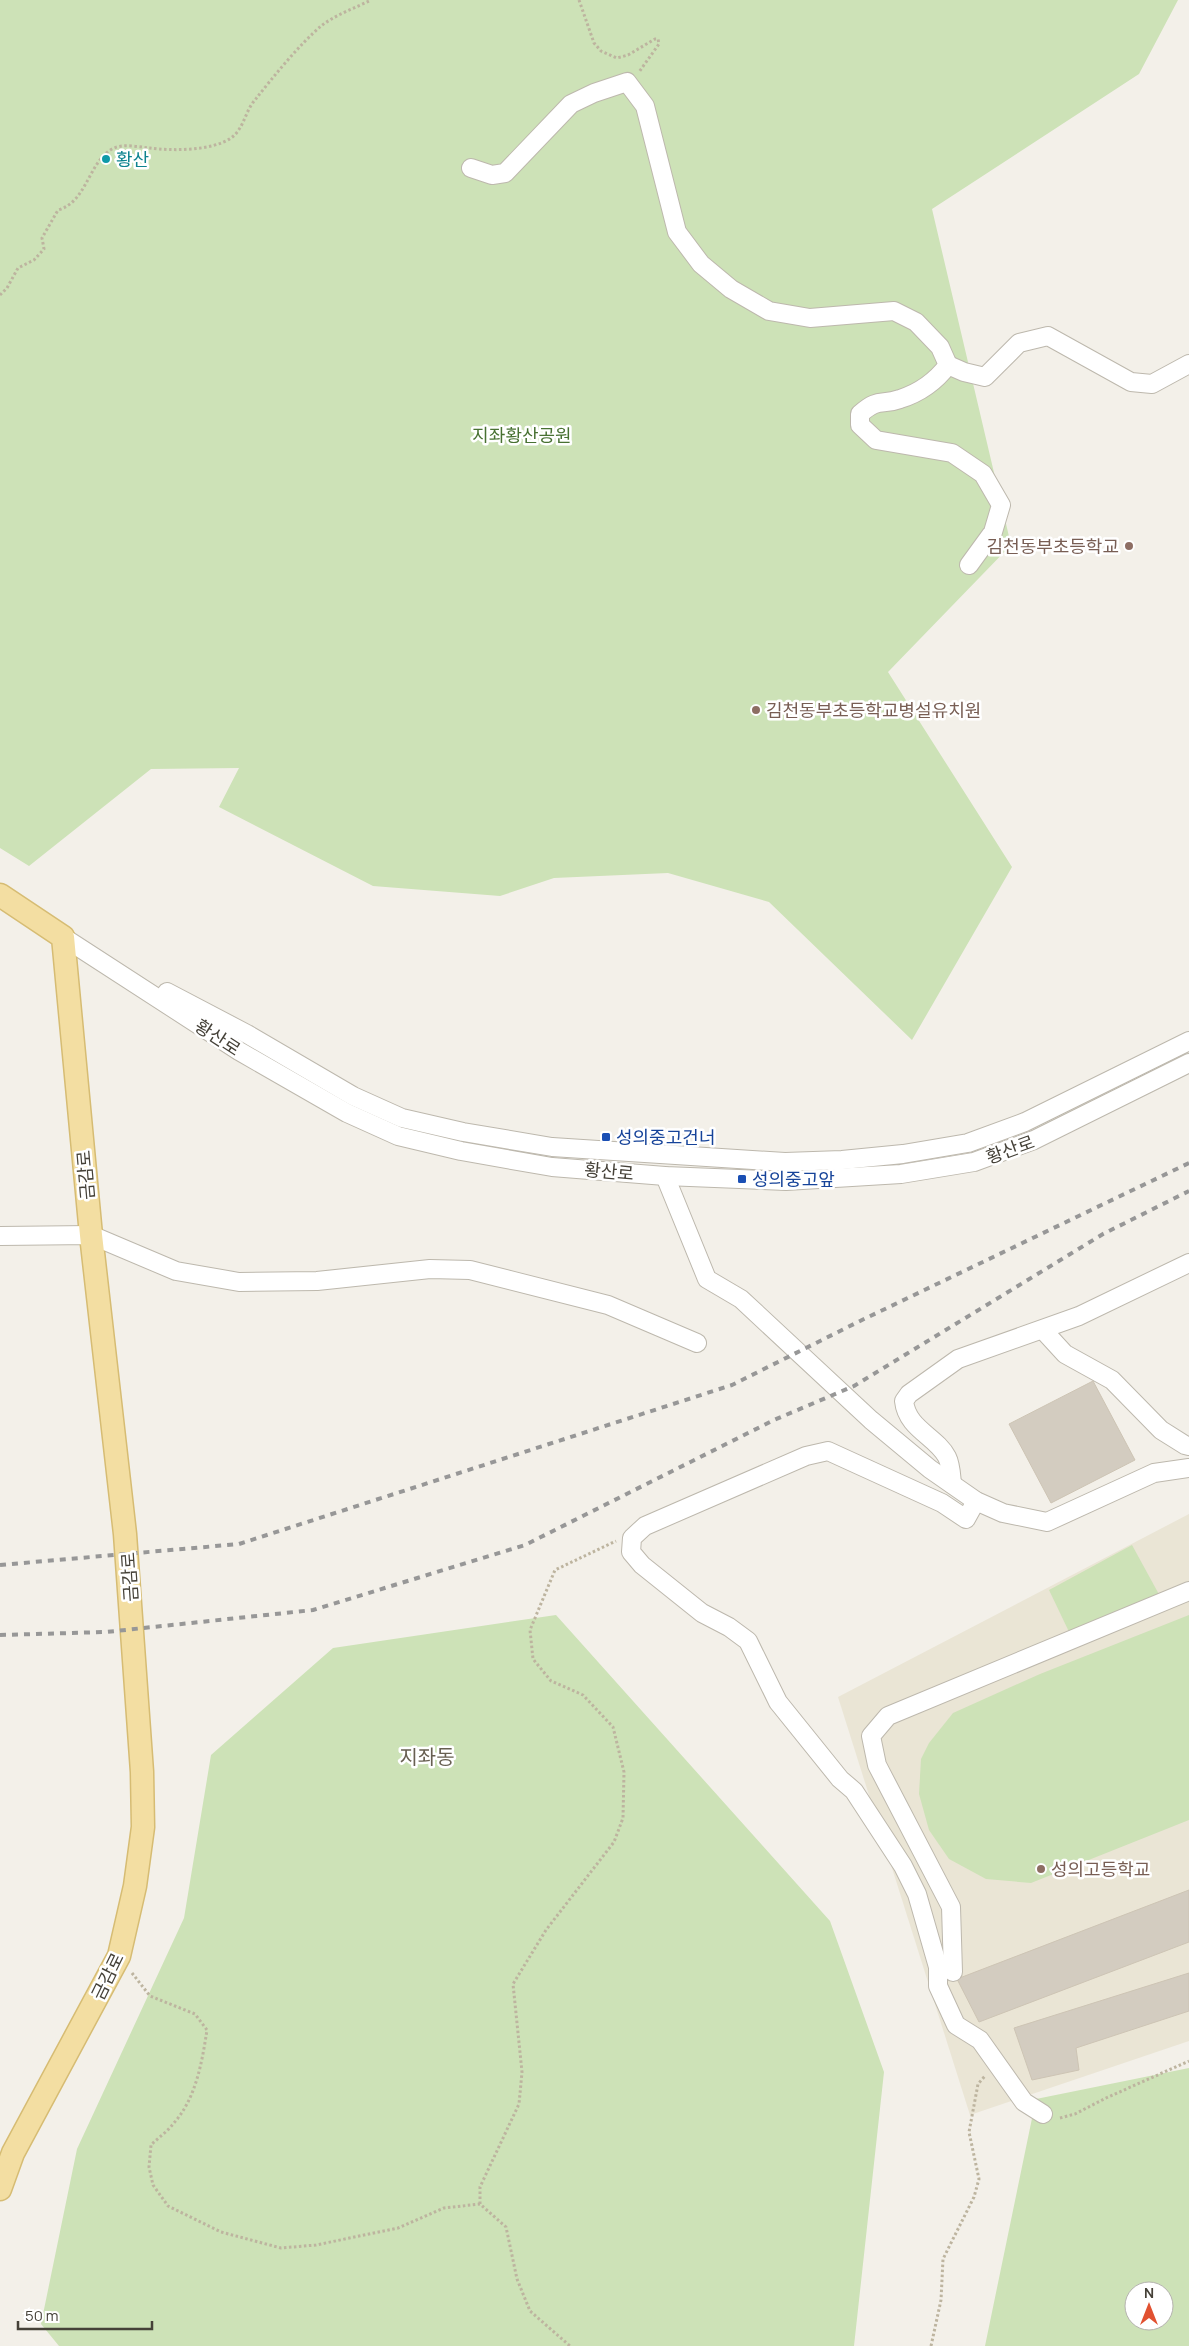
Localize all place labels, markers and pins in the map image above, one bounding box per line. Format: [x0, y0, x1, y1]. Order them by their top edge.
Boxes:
place label: 황산 [116, 147, 149, 171]
marker: 황산 [100, 153, 112, 165]
place label: 김천동부초등학교 [987, 534, 1119, 558]
marker: 김천동부초등학교 [1123, 540, 1135, 552]
place label: 김천동부초등학교병설유치원 [766, 698, 981, 722]
marker: 김천동부초등학교병설유치원 [750, 704, 762, 716]
place label: 성의중고건너 [616, 1125, 715, 1149]
marker: 성의중고건너 [600, 1131, 612, 1143]
place label: 성의중고앞 [752, 1167, 835, 1191]
marker: 성의중고앞 [736, 1173, 748, 1185]
place label: 성의고등학교 [1051, 1857, 1150, 1881]
marker: 성의고등학교 [1035, 1863, 1047, 1875]

